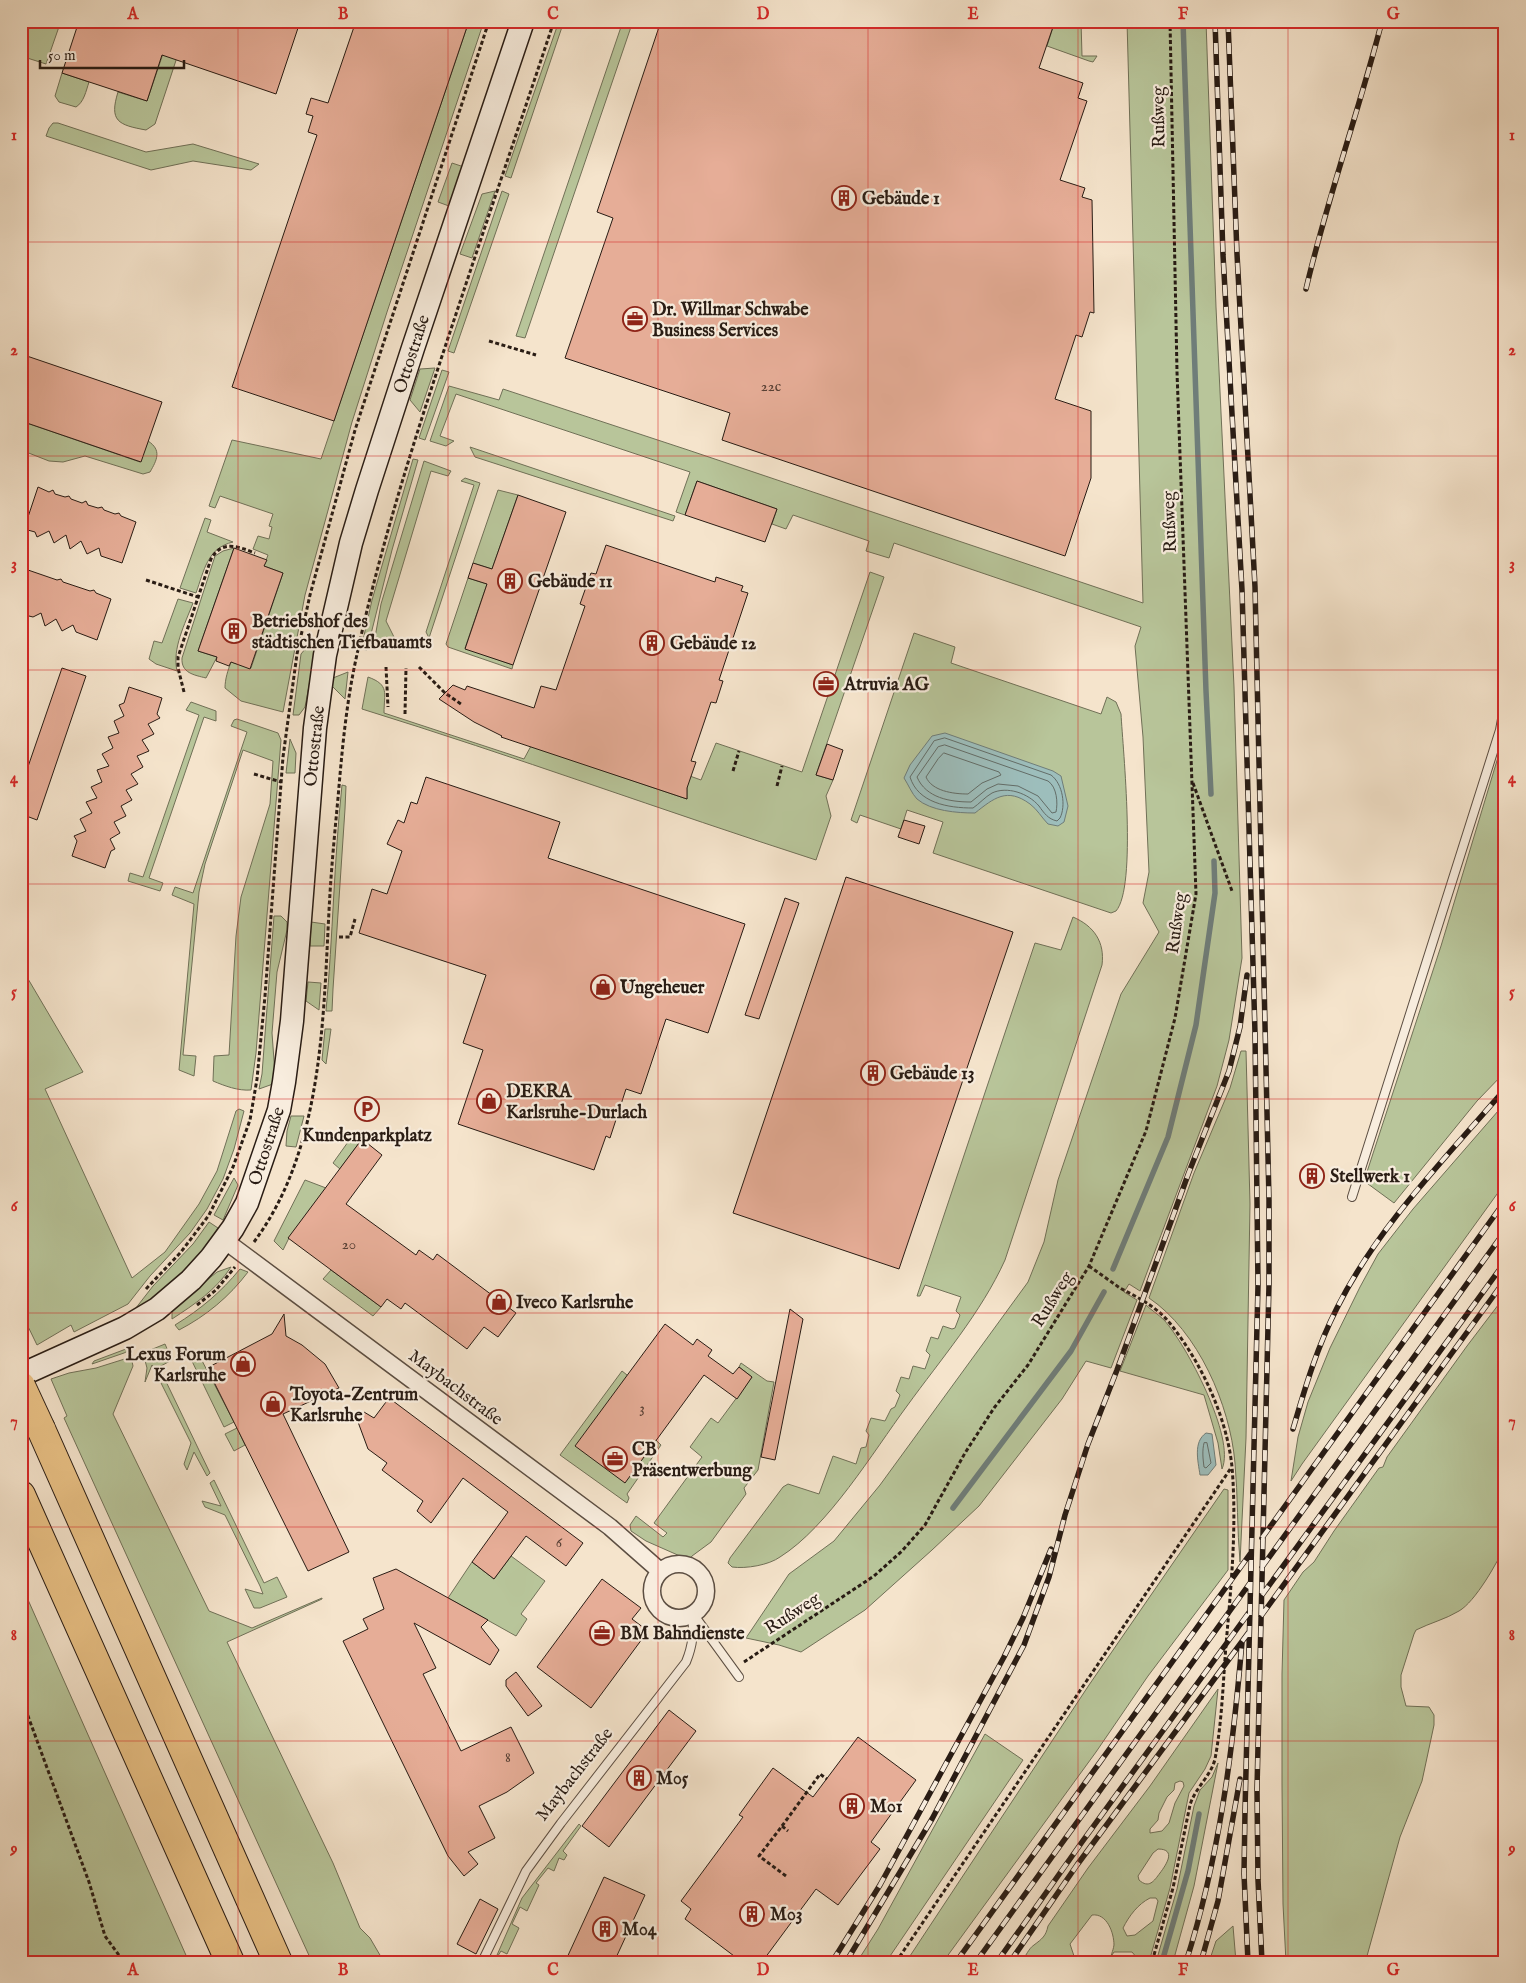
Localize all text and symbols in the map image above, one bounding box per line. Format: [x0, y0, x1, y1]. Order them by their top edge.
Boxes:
text: A [127, 5, 140, 25]
text: B [338, 5, 349, 25]
text: C [547, 5, 559, 25]
text: D [757, 5, 770, 25]
text: E [967, 5, 979, 25]
text: F [1178, 5, 1189, 25]
text: G [1387, 5, 1400, 25]
scale bar [40, 38, 184, 70]
text: 50 m [48, 46, 76, 65]
street label: Rußweg [1147, 86, 1172, 148]
text: 1 [11, 126, 17, 146]
text: 1 [1509, 126, 1515, 146]
building icon: Gebäude 1 [831, 185, 857, 211]
place label: Gebäude 1 [862, 188, 940, 211]
place label: Dr. Willmar Schwabe Business Services [652, 299, 809, 343]
office icon: Dr. Willmar Schwabe Business Services [622, 306, 648, 332]
street label: Ottostraße [389, 312, 436, 397]
text: 2 [10, 341, 18, 361]
text: 2 [1508, 341, 1516, 361]
house number: 22c [761, 377, 781, 396]
street label: Rußweg [1158, 491, 1183, 553]
text: 3 [11, 555, 17, 575]
text: 3 [1509, 555, 1515, 575]
building icon: Gebäude 11 [497, 568, 523, 594]
place label: Gebäude 11 [528, 571, 613, 594]
place label: Betriebshof des städtischen Tiefbauamts [252, 611, 432, 655]
building icon: Betriebshof des städtischen Tiefbauamts [221, 618, 247, 644]
building icon: Gebäude 12 [639, 630, 665, 656]
place label: Gebäude 12 [670, 633, 757, 656]
office icon: Atruvia AG [813, 671, 839, 697]
place label: Atruvia AG [843, 674, 930, 697]
street label: Ottostraße [300, 704, 331, 788]
text: 4 [10, 769, 19, 789]
text: 4 [1508, 769, 1517, 789]
street label: Rußweg [1162, 891, 1193, 955]
shop icon: Ungeheuer [590, 974, 616, 1000]
place label: Ungeheuer [619, 977, 705, 1000]
text: 5 [11, 983, 17, 1003]
text: 5 [1509, 983, 1515, 1003]
building icon: Gebäude 13 [860, 1060, 886, 1086]
place label: Gebäude 13 [890, 1063, 975, 1086]
place label: DEKRA Karlsruhe-Durlach [506, 1081, 648, 1125]
shop icon: DEKRA Karlsruhe-Durlach [476, 1088, 502, 1114]
parking icon: Kundenparkplatz [354, 1096, 380, 1122]
street label: Ottostraße [244, 1104, 291, 1189]
place label: Kundenparkplatz [302, 1125, 433, 1148]
building icon: Stellwerk 1 [1299, 1163, 1325, 1189]
place label: Stellwerk 1 [1330, 1166, 1410, 1189]
text: 6 [11, 1197, 19, 1217]
text: 6 [1509, 1197, 1517, 1217]
house number: 20 [342, 1235, 356, 1254]
street label: Rußweg [1027, 1267, 1079, 1332]
shop icon: Iveco Karlsruhe [486, 1289, 512, 1315]
place label: Iveco Karlsruhe [516, 1292, 634, 1315]
place label: Lexus Forum Karlsruhe [126, 1344, 227, 1388]
street label: Maybachstraße [403, 1345, 507, 1431]
shop icon: Lexus Forum Karlsruhe [230, 1351, 256, 1377]
place label: Toyota-Zentrum Karlsruhe [289, 1384, 418, 1428]
shop icon: Toyota-Zentrum Karlsruhe [260, 1391, 286, 1417]
house number: 3 [639, 1399, 645, 1418]
text: 7 [10, 1412, 18, 1432]
text: 7 [1508, 1412, 1516, 1432]
place label: CB Präsentwerbung [632, 1439, 753, 1483]
office icon: CB Präsentwerbung [602, 1446, 628, 1472]
house number: 6 [556, 1533, 563, 1552]
street label: Rußweg [761, 1588, 825, 1641]
office icon: BM Bahndienste [589, 1620, 615, 1646]
place label: BM Bahndienste [620, 1623, 745, 1646]
text: 8 [11, 1626, 17, 1646]
text: 8 [1509, 1626, 1515, 1646]
street label: Maybachstraße [531, 1723, 619, 1826]
house number: 8 [505, 1748, 511, 1767]
building icon: M05 [626, 1765, 652, 1791]
place label: M05 [656, 1768, 689, 1791]
building icon: M01 [839, 1793, 865, 1819]
place label: M01 [870, 1796, 903, 1819]
text: 9 [10, 1840, 18, 1860]
text: 9 [1508, 1840, 1516, 1860]
building icon: M03 [739, 1901, 765, 1927]
place label: M03 [770, 1904, 803, 1927]
building icon: M04 [592, 1916, 618, 1942]
place label: M04 [622, 1919, 658, 1942]
text: A [127, 1961, 140, 1981]
text: B [338, 1961, 349, 1981]
text: C [547, 1961, 559, 1981]
text: D [757, 1961, 770, 1981]
text: E [967, 1961, 979, 1981]
text: F [1178, 1961, 1189, 1981]
text: G [1387, 1961, 1400, 1981]

